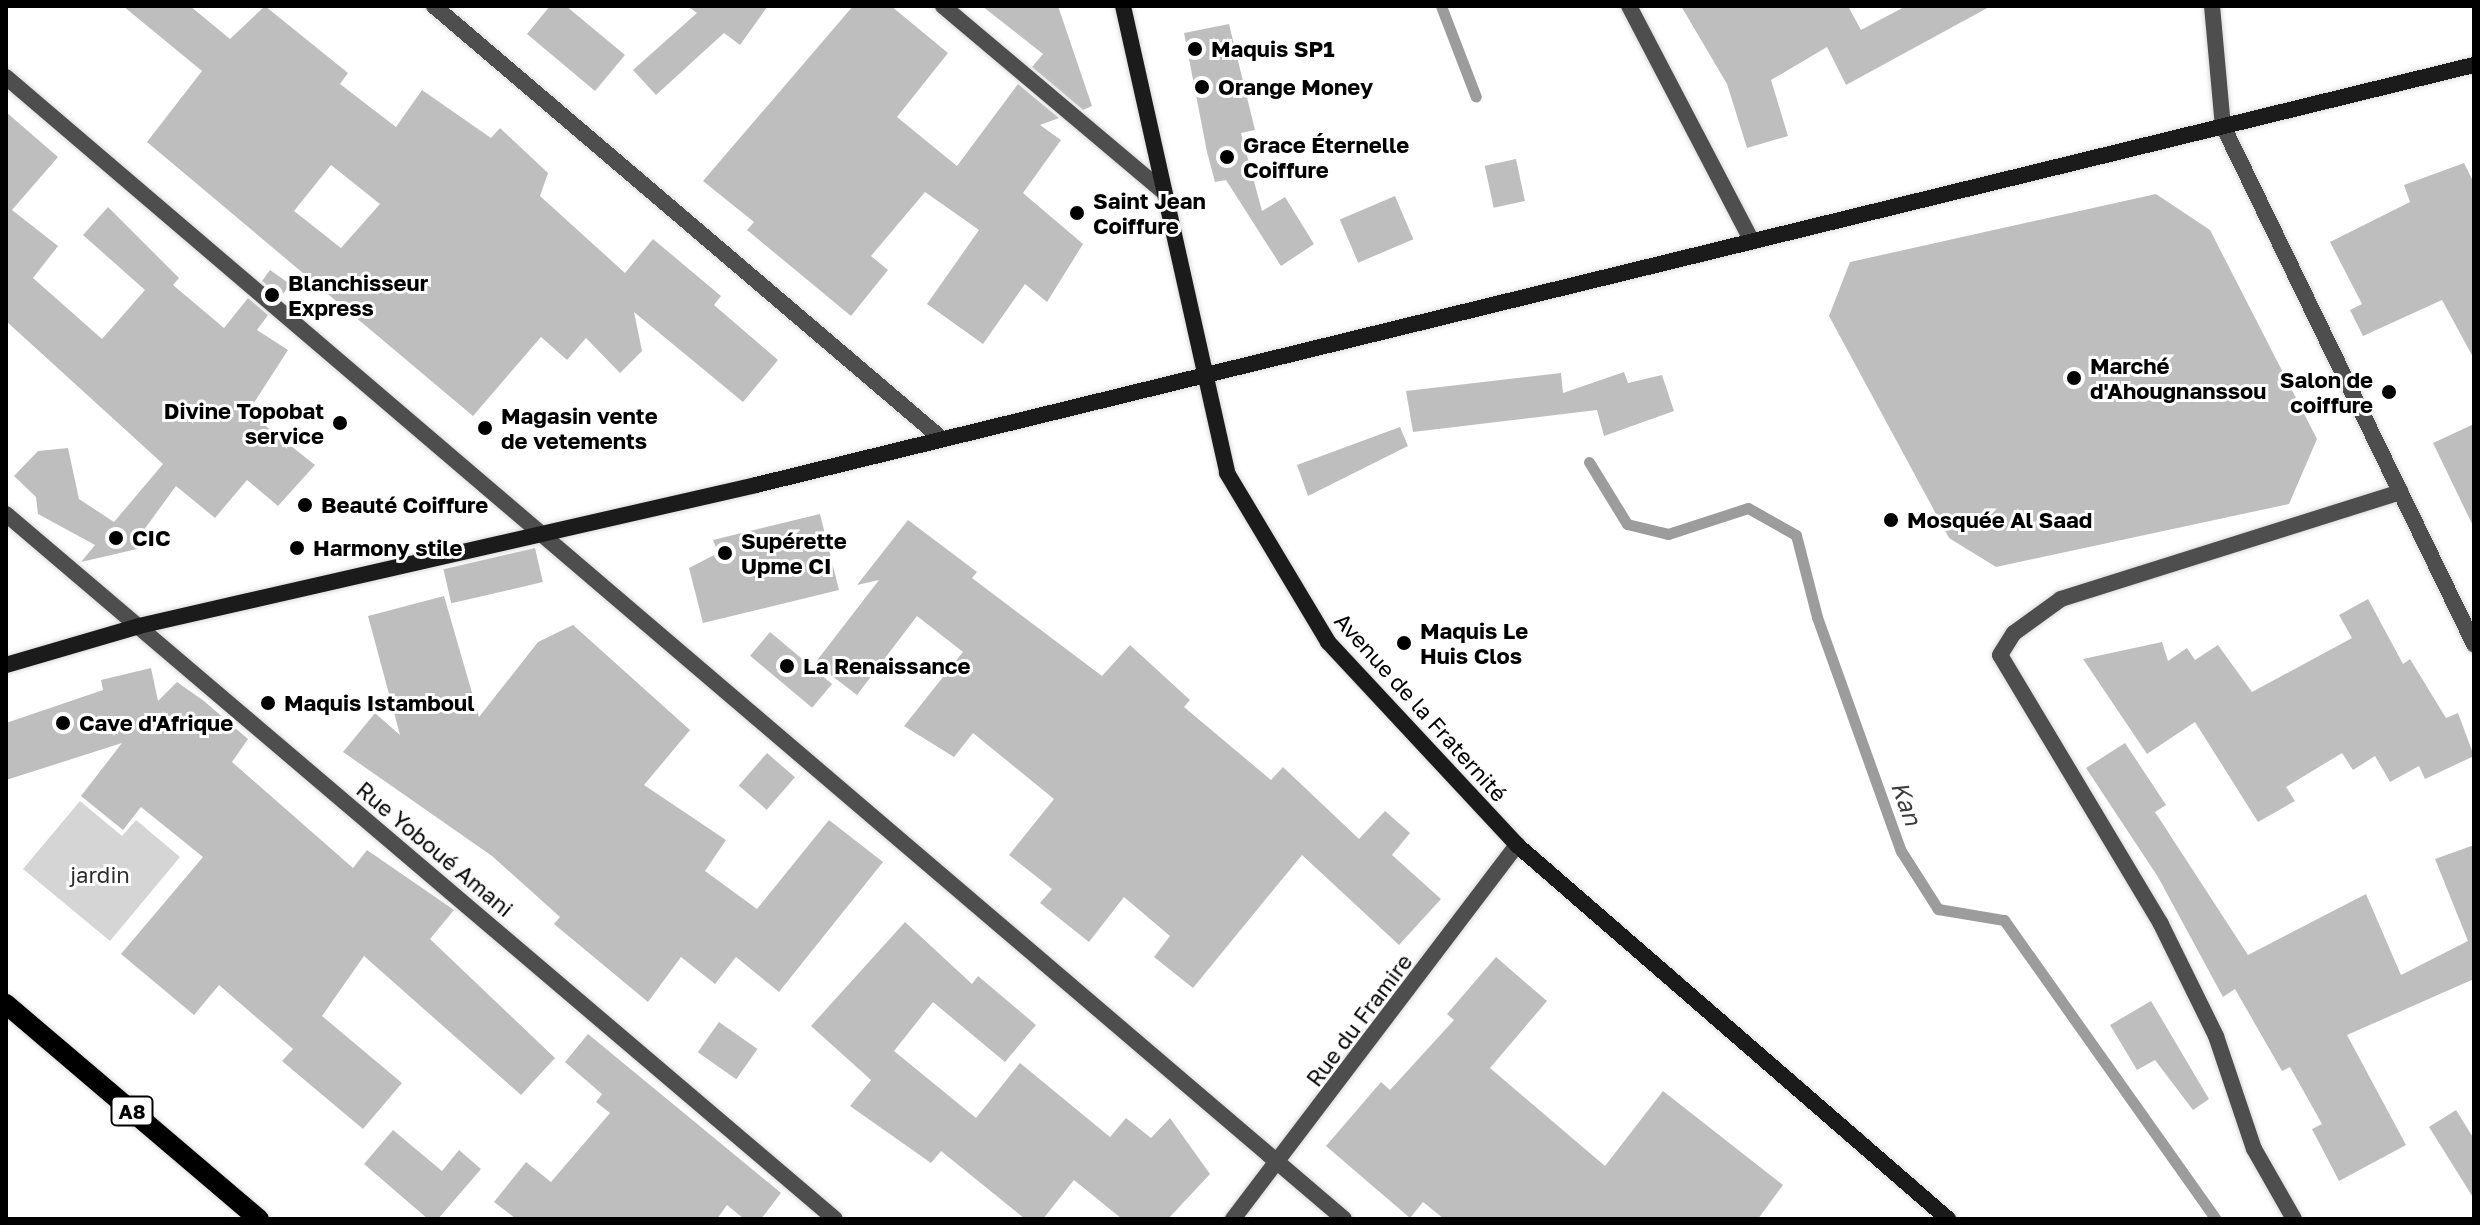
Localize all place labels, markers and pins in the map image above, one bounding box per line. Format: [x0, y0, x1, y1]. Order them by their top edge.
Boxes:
place label: Maquis SP1 [1211, 36, 1335, 62]
marker: Maquis SP1 [1186, 40, 1204, 58]
place label: Orange Money [1218, 74, 1373, 100]
marker: Orange Money [1193, 78, 1211, 96]
place label: Grace Éternelle Coiffure [1243, 131, 1409, 182]
marker: Grace Éternelle Coiffure [1218, 148, 1236, 166]
place label: Saint Jean Coiffure [1093, 187, 1206, 238]
marker: Saint Jean Coiffure [1068, 204, 1086, 222]
place label: Blanchisseur Express [288, 269, 428, 320]
marker: Blanchisseur Express [263, 286, 281, 304]
place label: Marché d'Ahougnanssou [2090, 352, 2266, 404]
place label: Salon de coiffure [2280, 366, 2373, 418]
marker: Marché d'Ahougnanssou [2065, 369, 2083, 387]
marker: Salon de coiffure [2380, 383, 2398, 401]
place label: Divine Topobat service [164, 397, 324, 448]
place label: Magasin vente de vetements [501, 402, 658, 454]
marker: Divine Topobat service [331, 414, 349, 432]
marker: Magasin vente de vetements [476, 419, 494, 437]
place label: Beauté Coiffure [321, 492, 488, 518]
marker: Beauté Coiffure [296, 496, 314, 514]
place label: Mosquée Al Saad [1907, 507, 2092, 533]
marker: Mosquée Al Saad [1882, 511, 1900, 529]
place label: CIC [132, 525, 171, 551]
place label: Supérette Upme CI [741, 527, 847, 578]
marker: CIC [107, 529, 125, 547]
place label: Harmony stile [313, 535, 462, 561]
marker: Harmony stile [288, 539, 306, 557]
marker: Supérette Upme CI [716, 544, 734, 562]
place label: Maquis Le Huis Clos [1420, 617, 1528, 668]
marker: Maquis Le Huis Clos [1395, 634, 1413, 652]
place label: La Renaissance [803, 653, 970, 679]
marker: La Renaissance [778, 657, 796, 675]
place label: Maquis Istamboul [284, 690, 474, 716]
marker: Maquis Istamboul [259, 694, 277, 712]
place label: Cave d'Afrique [79, 710, 233, 736]
marker: Cave d'Afrique [54, 714, 72, 732]

